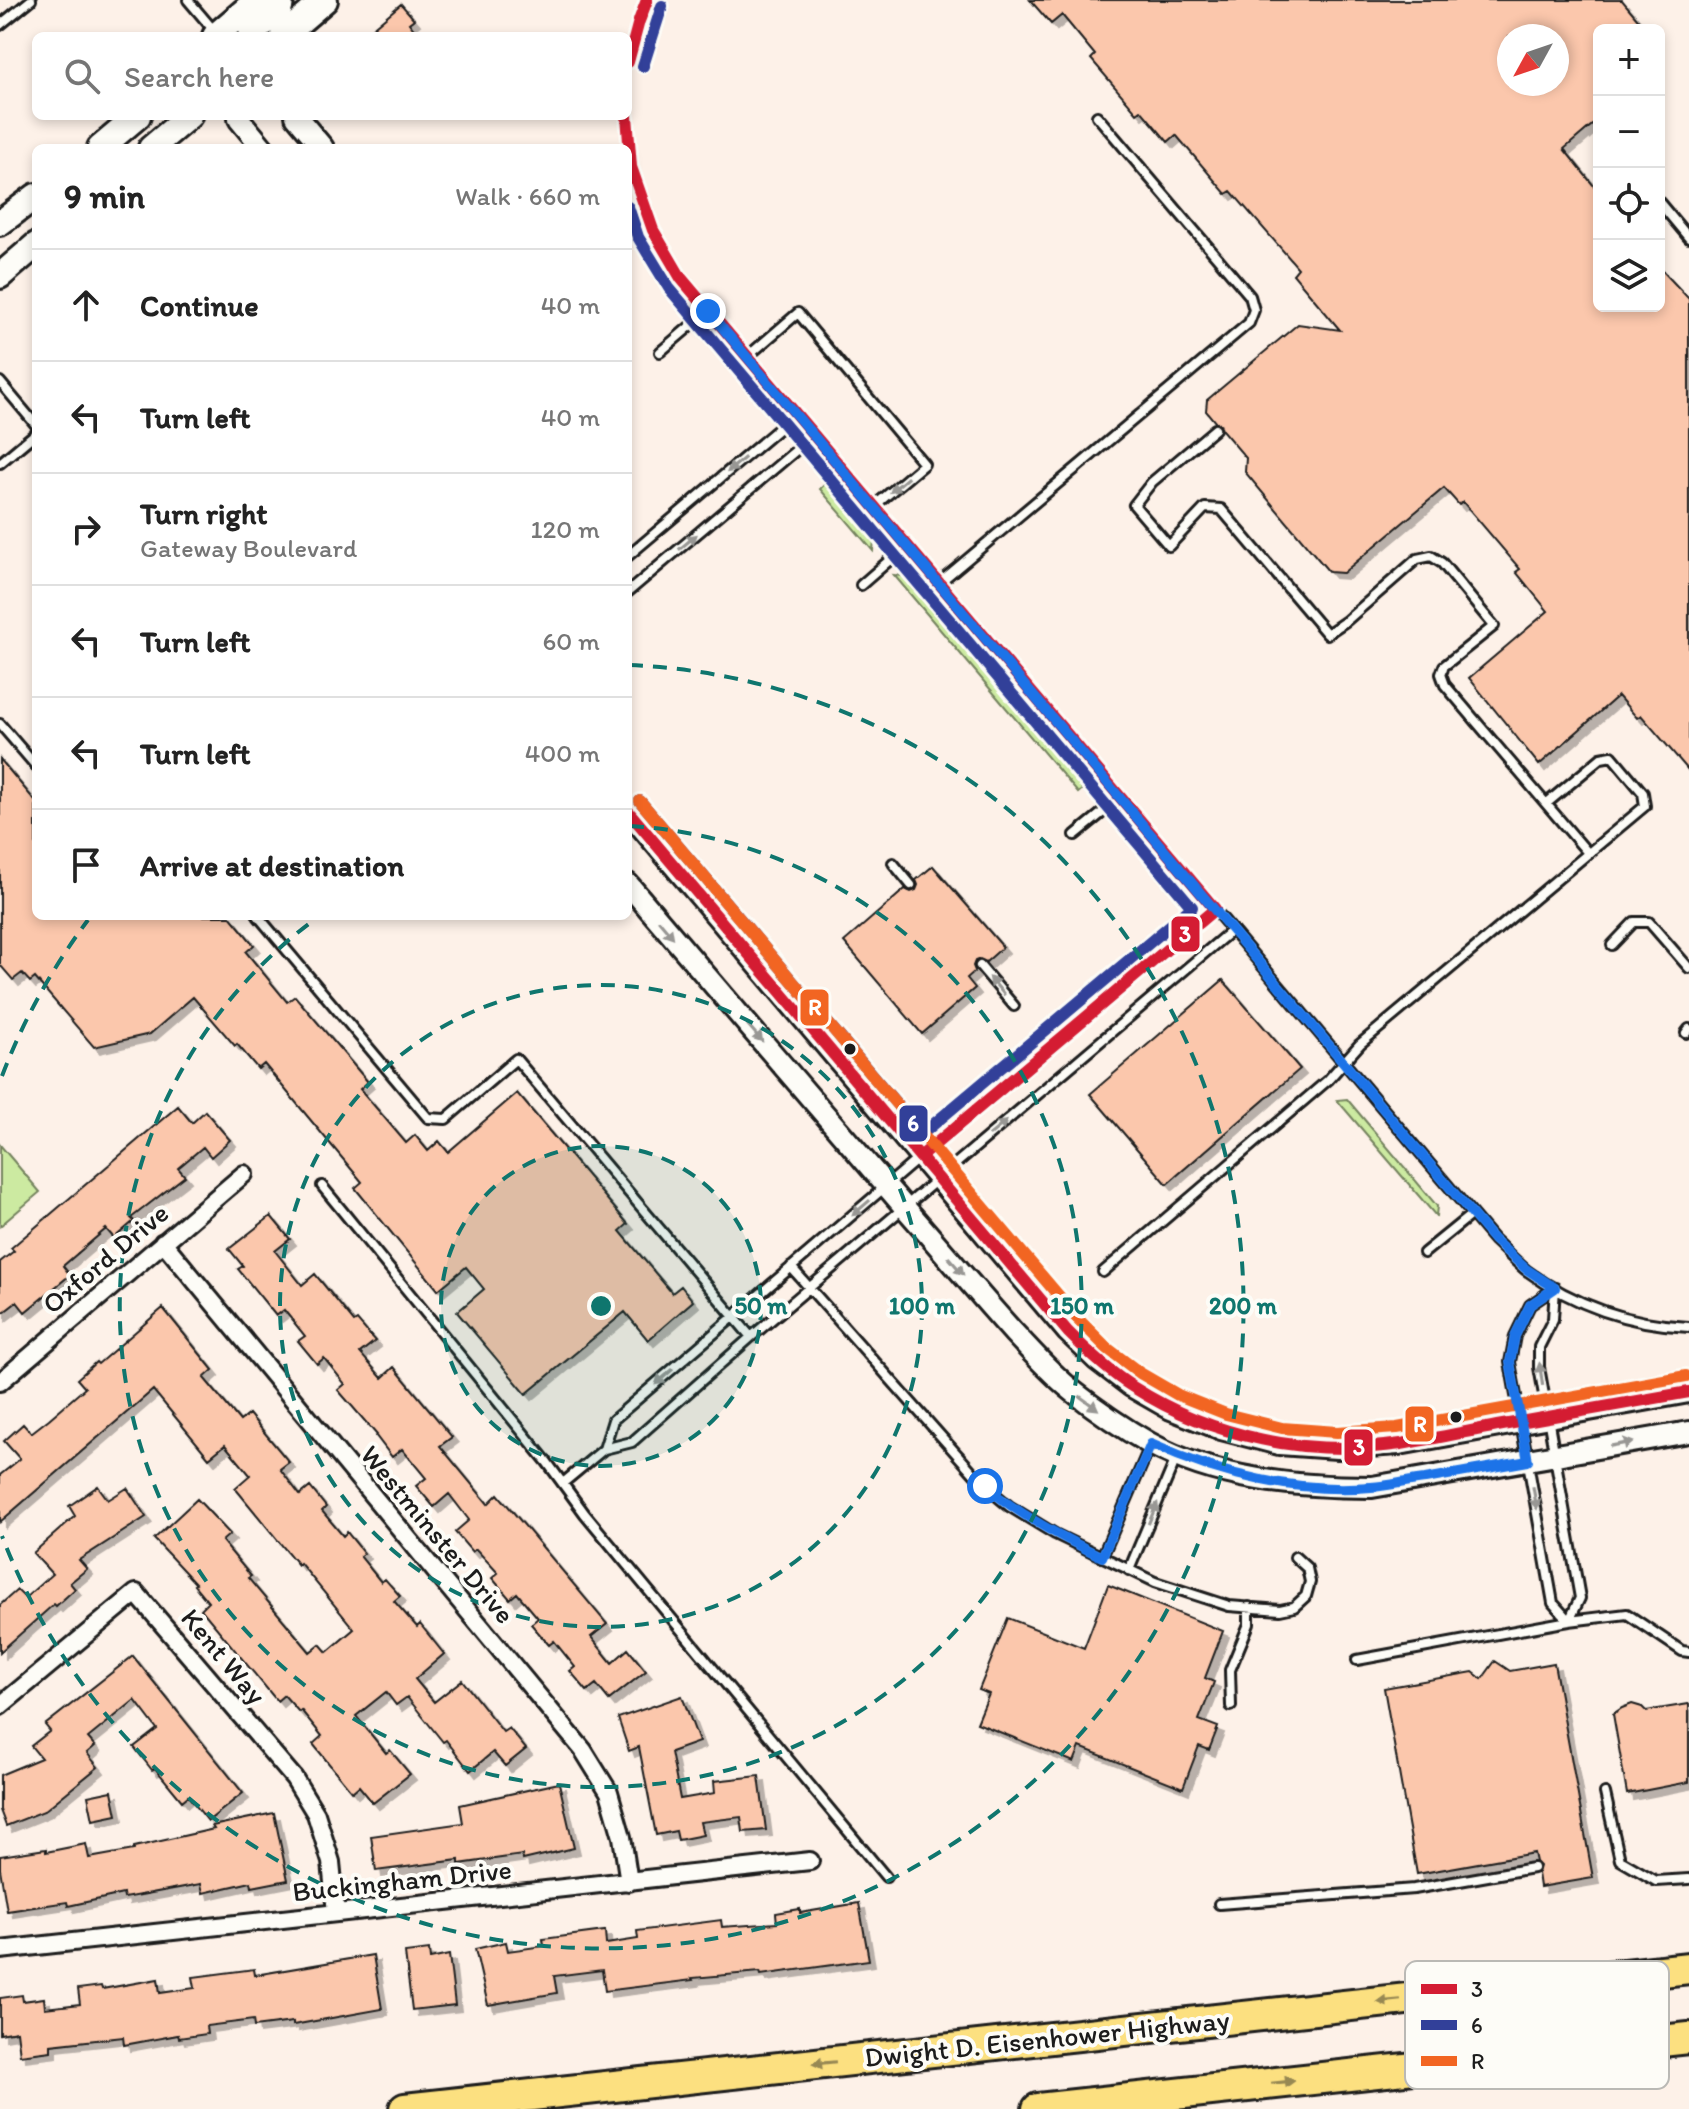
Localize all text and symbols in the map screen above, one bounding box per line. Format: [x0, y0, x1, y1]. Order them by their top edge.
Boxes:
north arrow [1497, 24, 1569, 96]
map controls [1593, 24, 1665, 312]
button: + [1593, 24, 1665, 96]
search box [32, 32, 632, 120]
icon: search [60, 54, 104, 98]
text: Search here [124, 58, 274, 95]
button: − [1593, 96, 1665, 168]
button: locate [1593, 168, 1665, 240]
text: 9 min [64, 176, 145, 217]
text: Walk · 660 m [455, 180, 600, 212]
button: layers [1593, 240, 1665, 312]
icon: ahead [64, 283, 108, 327]
text: Continue [140, 287, 259, 324]
text: 40 m [541, 289, 600, 321]
route end [690, 293, 726, 329]
icon: left [64, 395, 108, 439]
text: Turn left [140, 399, 251, 436]
text: 40 m [541, 401, 600, 433]
one-way arrow [727, 456, 747, 473]
one-way arrow [889, 476, 909, 493]
text: Turn right [140, 495, 268, 532]
icon: right [64, 507, 108, 551]
text: 120 m [531, 513, 600, 545]
text: Gateway Boulevard [140, 532, 357, 564]
one-way arrow [677, 534, 697, 551]
icon: left [64, 619, 108, 663]
text: Turn left [140, 623, 251, 660]
text: 60 m [543, 625, 600, 657]
icon: left [64, 731, 108, 775]
text: Turn left [140, 735, 251, 772]
text: 400 m [525, 737, 600, 769]
icon: arrive [64, 843, 108, 887]
text: Arrive at destination [140, 847, 404, 884]
line badge: 3 [1170, 915, 1201, 953]
one-way arrow [657, 919, 674, 939]
text: 3 [1179, 921, 1191, 948]
one-way arrow [989, 977, 1006, 997]
line badge: R [799, 988, 830, 1027]
text: R [808, 994, 822, 1021]
one-way arrow [746, 1023, 763, 1043]
unlabelled marker [842, 1041, 858, 1057]
line badge: 6 [898, 1104, 929, 1143]
text: 6 [907, 1110, 919, 1137]
one-way arrow [987, 1120, 1007, 1137]
street label: Oxford Drive [35, 1195, 175, 1321]
one-way arrow [852, 1198, 871, 1216]
one-way arrow [946, 1256, 964, 1276]
text: 50 m [735, 1291, 788, 1320]
text: 100 m [889, 1291, 956, 1320]
text: 150 m [1050, 1291, 1115, 1320]
text: 200 m [1209, 1291, 1278, 1320]
centre of rings [587, 1292, 615, 1320]
one-way arrow [1534, 1361, 1547, 1386]
one-way arrow [654, 1368, 674, 1385]
one-way arrow [1078, 1395, 1100, 1411]
line badge: R [1404, 1405, 1435, 1443]
unlabelled marker [1448, 1409, 1464, 1425]
text: R [1413, 1411, 1427, 1438]
line badge: 3 [1343, 1428, 1374, 1467]
text: 3 [1353, 1434, 1365, 1461]
one-way arrow [1610, 1437, 1635, 1449]
street label: Westminster Drive [354, 1438, 522, 1630]
route start [967, 1468, 1003, 1504]
one-way arrow [1529, 1486, 1541, 1511]
one-way arrow [1146, 1501, 1159, 1525]
street label: Kent Way [174, 1601, 274, 1711]
street label: Buckingham Drive [291, 1852, 513, 1908]
legend [1405, 1961, 1669, 2089]
text: 3 [1471, 1976, 1483, 2003]
one-way arrow [1376, 1994, 1401, 2007]
street label: Dwight D. Eisenhower Highway [863, 2002, 1231, 2074]
text: 6 [1471, 2012, 1483, 2039]
text: R [1471, 2048, 1484, 2075]
one-way arrow [811, 2056, 836, 2069]
one-way arrow [1271, 2076, 1296, 2089]

